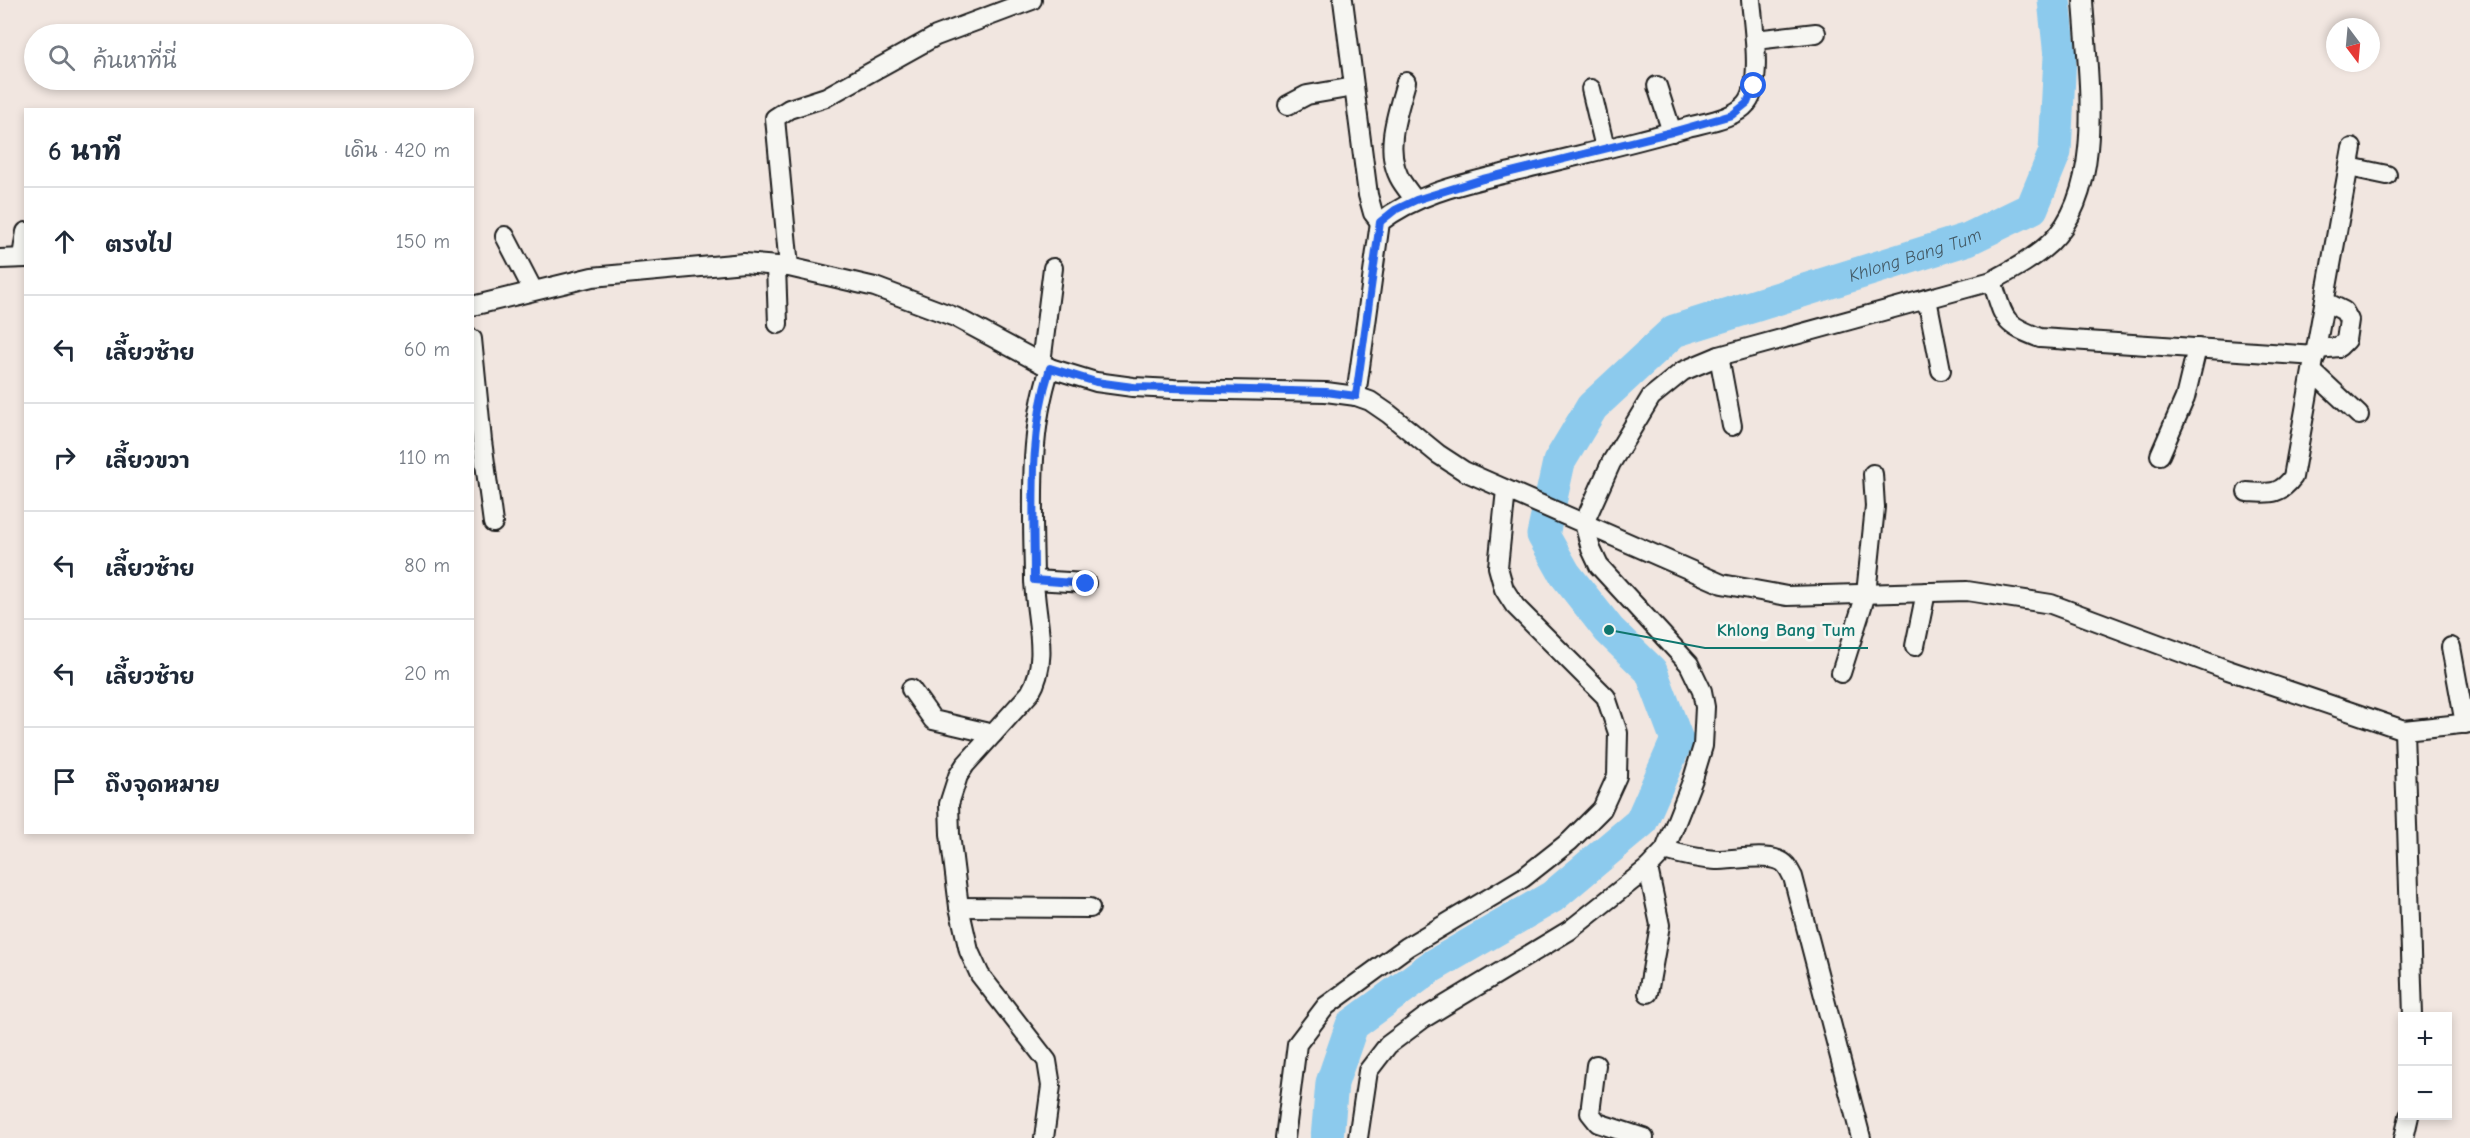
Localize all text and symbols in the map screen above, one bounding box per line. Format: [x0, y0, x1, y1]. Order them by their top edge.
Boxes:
north arrow [2326, 18, 2380, 72]
search box [24, 24, 474, 90]
icon: search [45, 41, 78, 74]
text: ค้นหาที่นี่ [93, 48, 177, 74]
route start [1740, 72, 1766, 98]
text: 6 นาที [48, 137, 121, 167]
text: เดิน · 420 m [344, 139, 450, 162]
water label: Khlong Bang Tum [1846, 224, 1985, 287]
icon: ahead [48, 225, 81, 258]
text: 150 m [396, 230, 450, 253]
text: ตรงไป [105, 232, 173, 258]
icon: left [48, 333, 81, 366]
text: 60 m [404, 338, 450, 361]
text: เลี้ยวซ้าย [105, 340, 195, 366]
icon: right [48, 441, 81, 474]
text: 110 m [399, 446, 450, 469]
text: เลี้ยวขวา [105, 448, 189, 474]
icon: left [48, 549, 81, 582]
text: 80 m [404, 554, 450, 577]
text: เลี้ยวซ้าย [105, 556, 195, 582]
route end [1072, 570, 1098, 596]
callout: Khlong Bang Tum [1705, 612, 1868, 648]
text: Khlong Bang Tum [1717, 620, 1855, 641]
icon: left [48, 657, 81, 690]
text: 20 m [404, 662, 450, 685]
text: เลี้ยวซ้าย [105, 664, 195, 690]
icon: arrive [48, 765, 81, 798]
text: ถึงจุดหมาย [105, 772, 220, 798]
map controls [2398, 1012, 2452, 1120]
button: + [2398, 1012, 2452, 1066]
button: − [2398, 1066, 2452, 1120]

